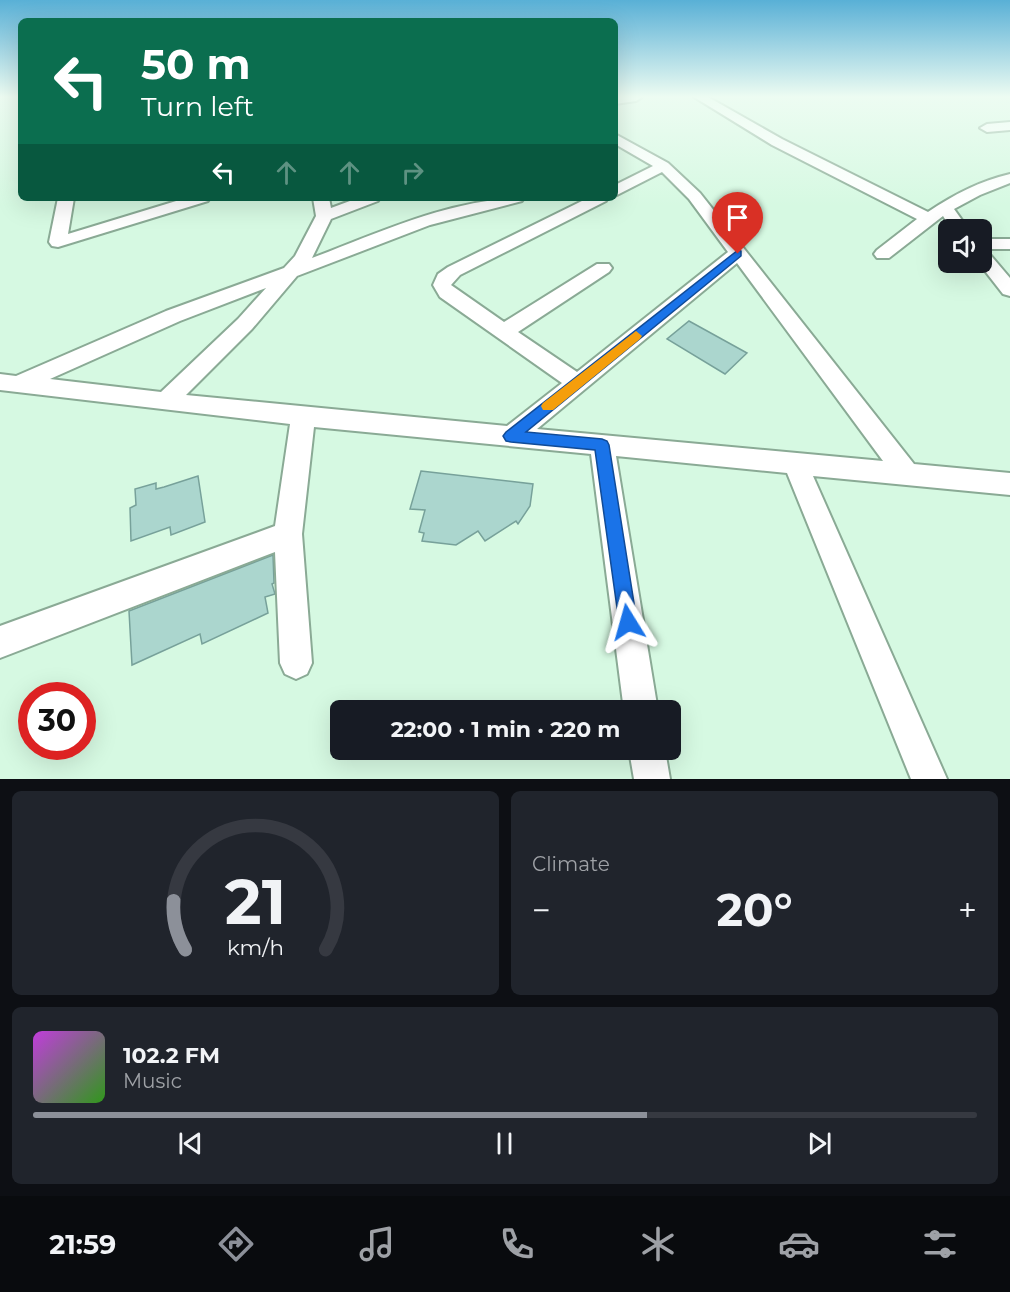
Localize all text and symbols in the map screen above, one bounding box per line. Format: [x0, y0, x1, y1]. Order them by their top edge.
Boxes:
text: 50 m [141, 38, 250, 90]
icon: left [42, 42, 120, 120]
text: Turn left [141, 90, 254, 123]
icon: left [207, 156, 240, 189]
icon: ahead [270, 156, 303, 189]
icon: ahead [333, 156, 366, 189]
icon: right [396, 156, 429, 189]
pin [712, 192, 763, 254]
icon: arrive [721, 201, 754, 234]
map controls [938, 219, 992, 273]
button: sound [938, 219, 992, 273]
position arrow [596, 590, 660, 654]
speed limit sign: 30 [18, 682, 96, 760]
text: 22:00 · 1 min · 220 m [391, 716, 620, 743]
text: Climate [532, 852, 610, 876]
text: 21 [225, 864, 286, 940]
text: 20° [717, 882, 792, 937]
text: − [532, 890, 551, 930]
text: + [958, 890, 977, 930]
text: km/h [227, 934, 284, 960]
text: 102.2 FM [123, 1042, 220, 1069]
text: Music [123, 1069, 182, 1093]
icon: previous [174, 1127, 207, 1160]
icon: pause [488, 1127, 521, 1160]
icon: next [803, 1127, 836, 1160]
icon: directions [215, 1223, 257, 1265]
icon: music [356, 1223, 398, 1265]
icon: phone [496, 1223, 538, 1265]
icon: climate [637, 1223, 679, 1265]
icon: car [778, 1223, 820, 1265]
icon: filters [919, 1223, 961, 1265]
text: 21:59 [49, 1228, 116, 1261]

